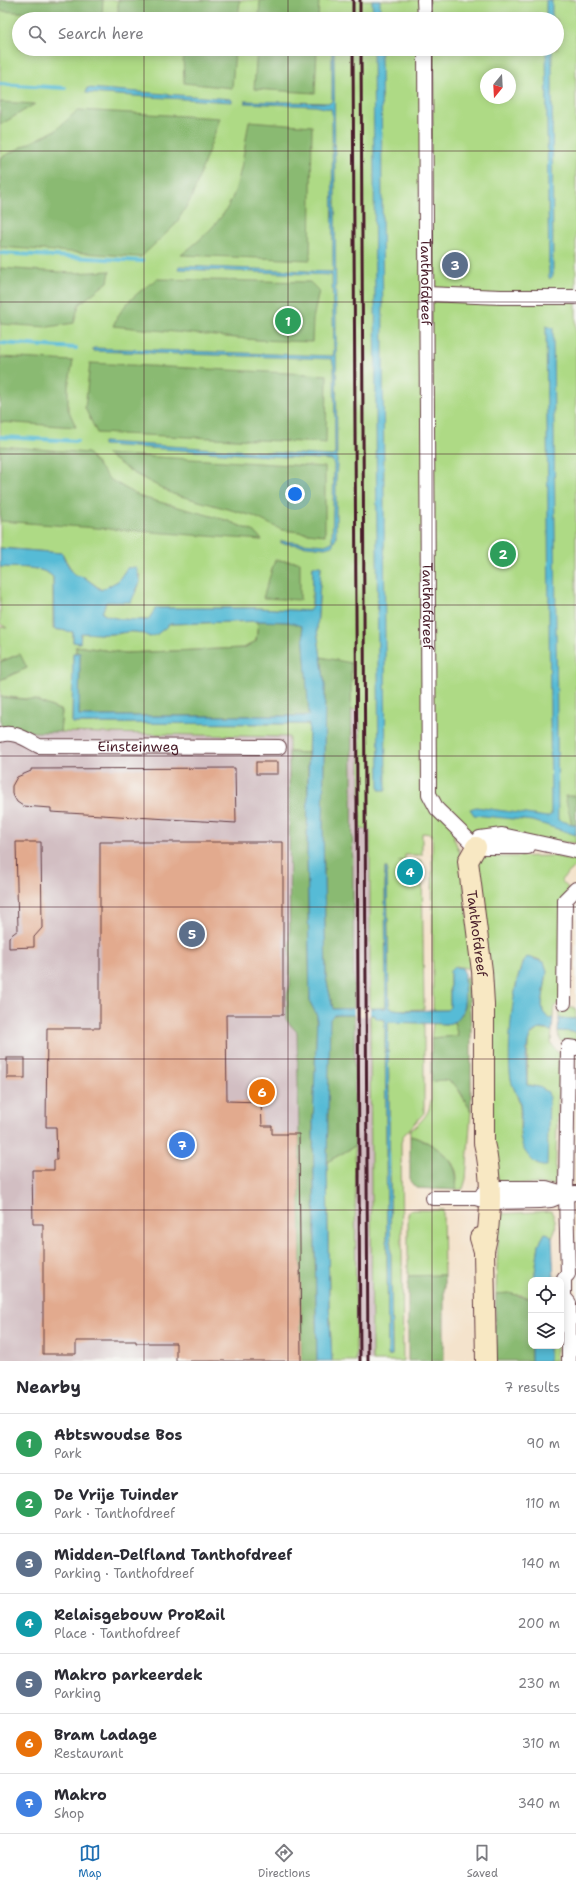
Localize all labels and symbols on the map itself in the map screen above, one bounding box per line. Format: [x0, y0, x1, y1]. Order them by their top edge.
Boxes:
north arrow [480, 68, 516, 104]
street label: Tanthofdreef [417, 238, 435, 326]
pin: 3 [442, 250, 468, 280]
pin: 1 [275, 306, 301, 336]
your location [285, 484, 305, 504]
pin: 2 [490, 539, 516, 569]
street label: Tanthofdreef [419, 562, 437, 650]
street label: Einsteinweg [97, 737, 179, 756]
pin: 4 [397, 857, 423, 887]
street label: Tanthofdreef [463, 889, 491, 978]
pin: 5 [179, 919, 205, 949]
pin: 6 [249, 1077, 275, 1107]
pin: 7 [169, 1130, 195, 1160]

